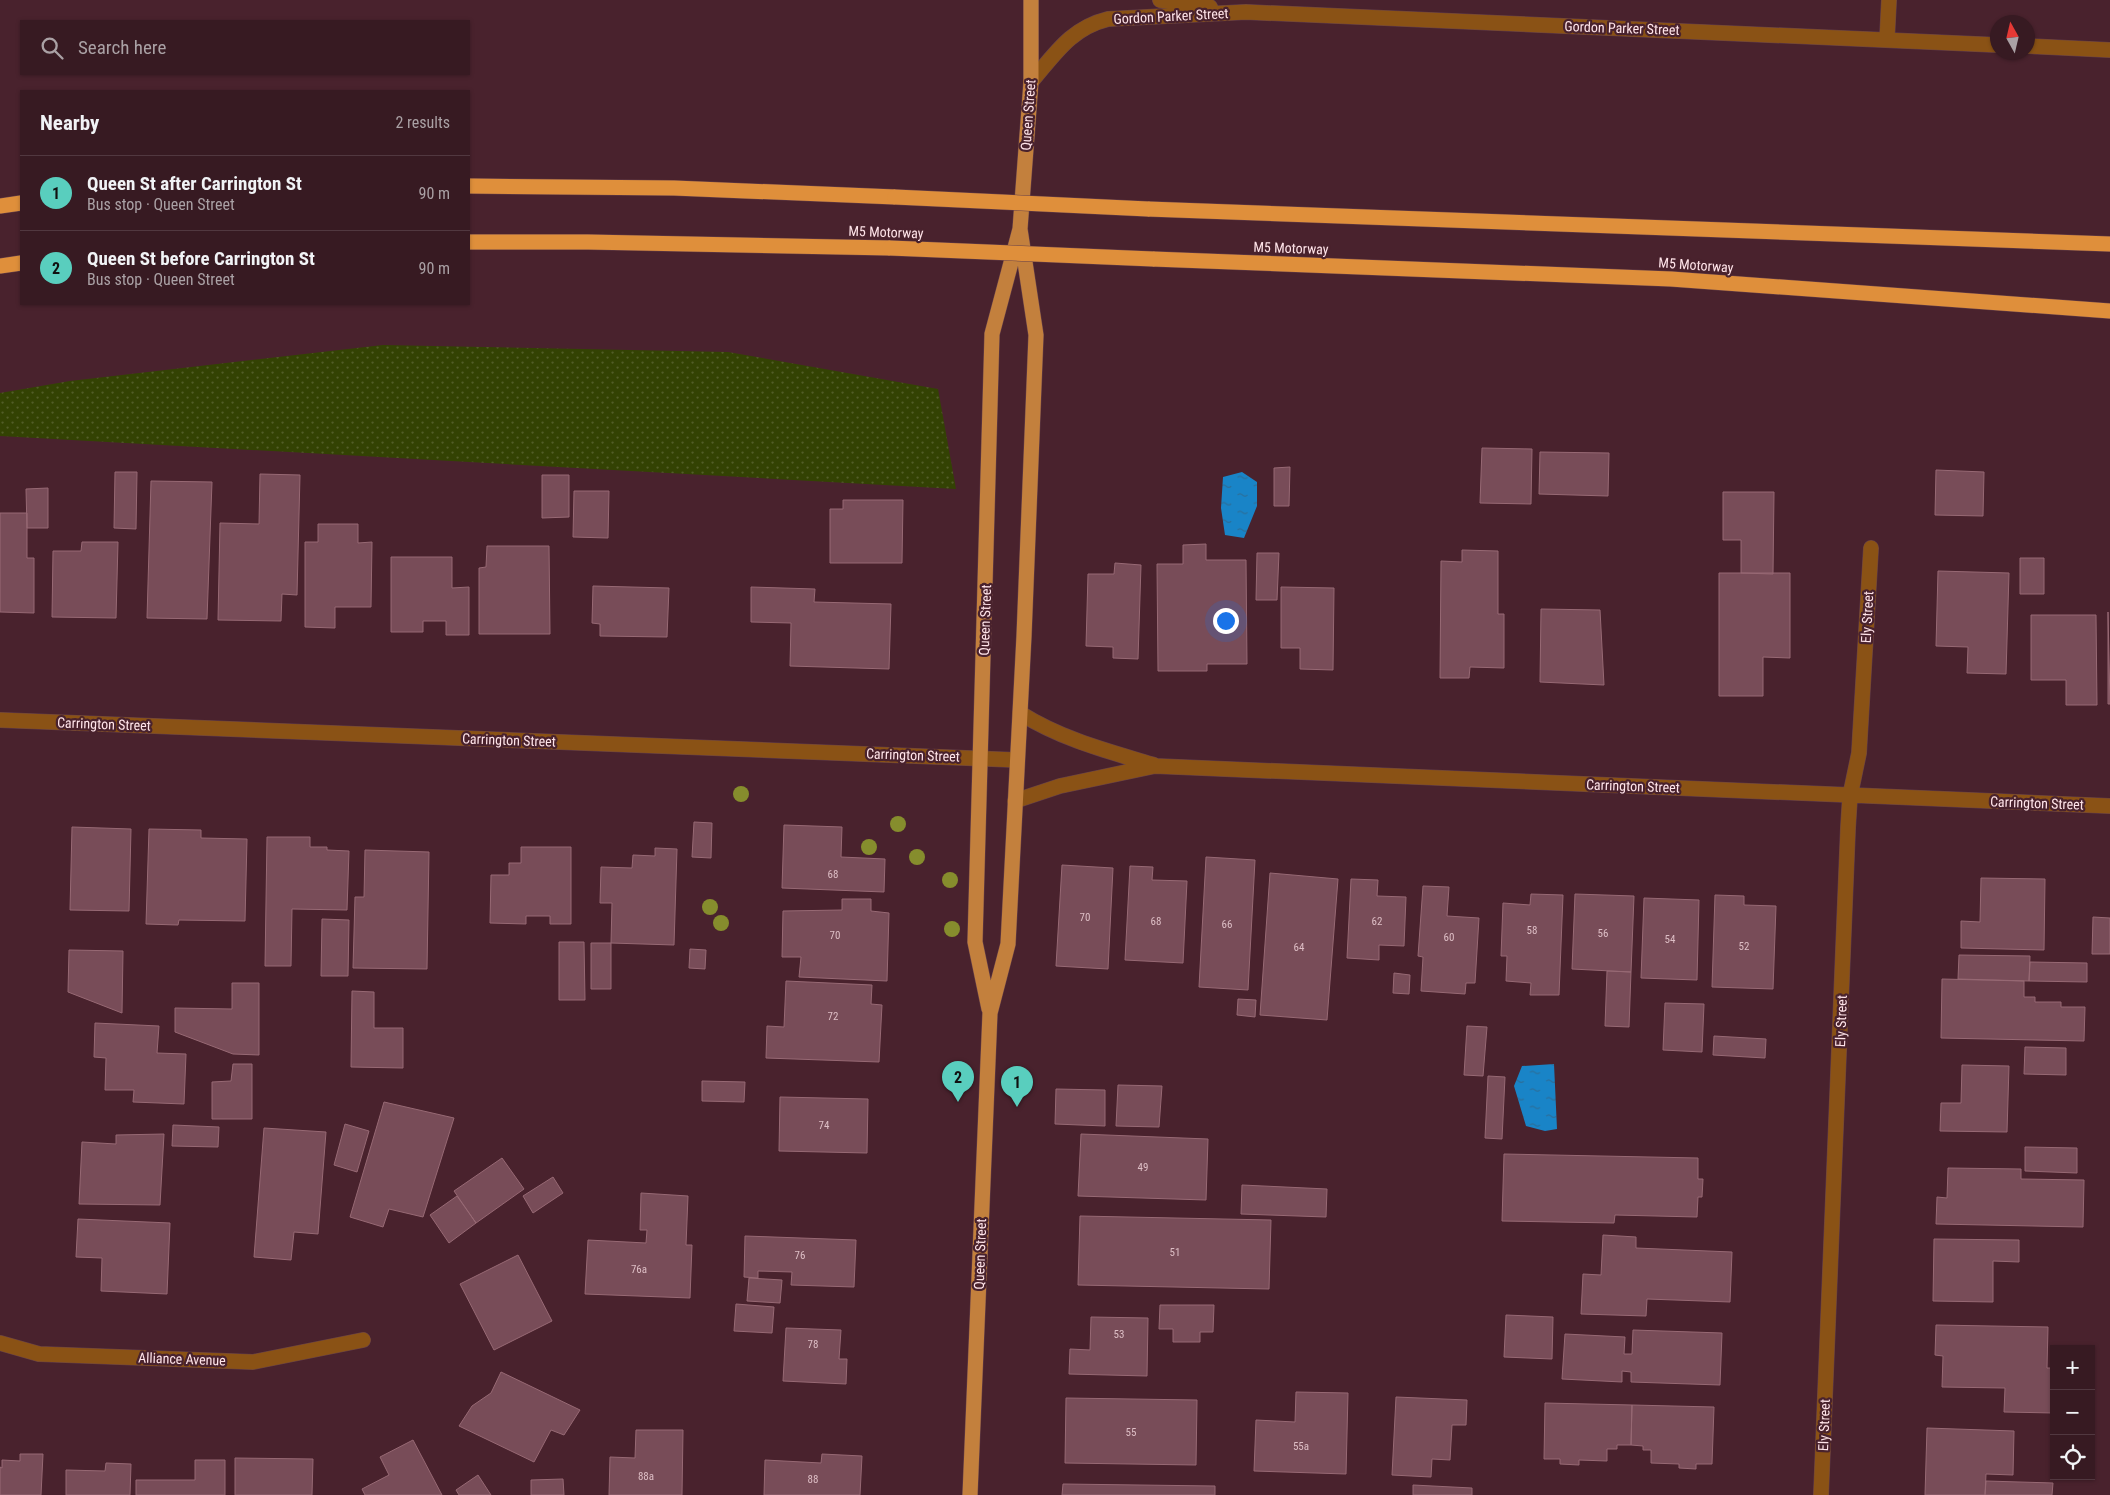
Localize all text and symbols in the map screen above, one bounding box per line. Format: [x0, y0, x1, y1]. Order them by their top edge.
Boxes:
street label: Gordon Parker Street [1113, 5, 1229, 27]
north arrow [1990, 15, 2035, 60]
street label: Gordon Parker Street [1564, 18, 1680, 38]
search box [20, 20, 470, 75]
icon: search [38, 34, 66, 62]
text: Search here [78, 36, 166, 59]
street label: Queen Street [1018, 79, 1038, 151]
text: Nearby [40, 111, 99, 135]
text: 2 results [395, 113, 450, 132]
text: Queen St after Carrington St [87, 172, 302, 195]
text: 1 [52, 184, 60, 203]
text: 90 m [418, 184, 450, 203]
text: Bus stop · Queen Street [87, 195, 235, 214]
street label: M5 Motorway [848, 223, 924, 241]
street label: M5 Motorway [1253, 239, 1329, 257]
text: Queen St before Carrington St [87, 247, 315, 270]
street label: M5 Motorway [1658, 254, 1734, 276]
text: 2 [52, 259, 60, 278]
text: 90 m [418, 259, 450, 278]
text: Bus stop · Queen Street [87, 270, 235, 289]
street label: Queen Street [976, 584, 994, 656]
street label: Ely Street [1858, 591, 1876, 643]
your location [1213, 608, 1239, 634]
street label: Carrington Street [57, 714, 151, 734]
street label: Carrington Street [462, 730, 556, 750]
street label: Carrington Street [866, 745, 960, 765]
street label: Carrington Street [1586, 776, 1680, 796]
street label: Carrington Street [1990, 793, 2084, 813]
house number: 68 [828, 868, 838, 881]
house number: 70 [1080, 911, 1090, 924]
house number: 68 [1151, 915, 1161, 928]
house number: 62 [1372, 915, 1382, 928]
house number: 66 [1222, 918, 1232, 931]
house number: 58 [1527, 924, 1537, 937]
house number: 56 [1598, 927, 1608, 940]
house number: 70 [830, 929, 840, 942]
house number: 60 [1444, 931, 1454, 944]
house number: 54 [1665, 933, 1676, 946]
house number: 52 [1739, 940, 1749, 953]
house number: 64 [1294, 941, 1305, 954]
street label: Ely Street [1832, 995, 1850, 1047]
house number: 72 [828, 1010, 838, 1023]
pin: 2 [942, 1061, 974, 1102]
pin: 1 [1001, 1066, 1033, 1107]
house number: 74 [819, 1119, 830, 1132]
house number: 49 [1138, 1161, 1148, 1174]
street label: Queen Street [971, 1218, 989, 1290]
house number: 51 [1170, 1246, 1180, 1259]
house number: 76 [795, 1249, 805, 1262]
house number: 76a [631, 1263, 647, 1276]
house number: 53 [1114, 1328, 1124, 1341]
house number: 78 [808, 1338, 818, 1351]
map controls [2050, 1345, 2095, 1480]
button: + [2050, 1345, 2095, 1390]
street label: Alliance Avenue [138, 1349, 227, 1369]
button: − [2050, 1390, 2095, 1435]
street label: Ely Street [1815, 1399, 1833, 1451]
house number: 55 [1126, 1426, 1136, 1439]
button: locate [2050, 1435, 2095, 1480]
house number: 55a [1293, 1440, 1309, 1453]
house number: 88a [638, 1470, 654, 1483]
house number: 88 [808, 1473, 818, 1486]

